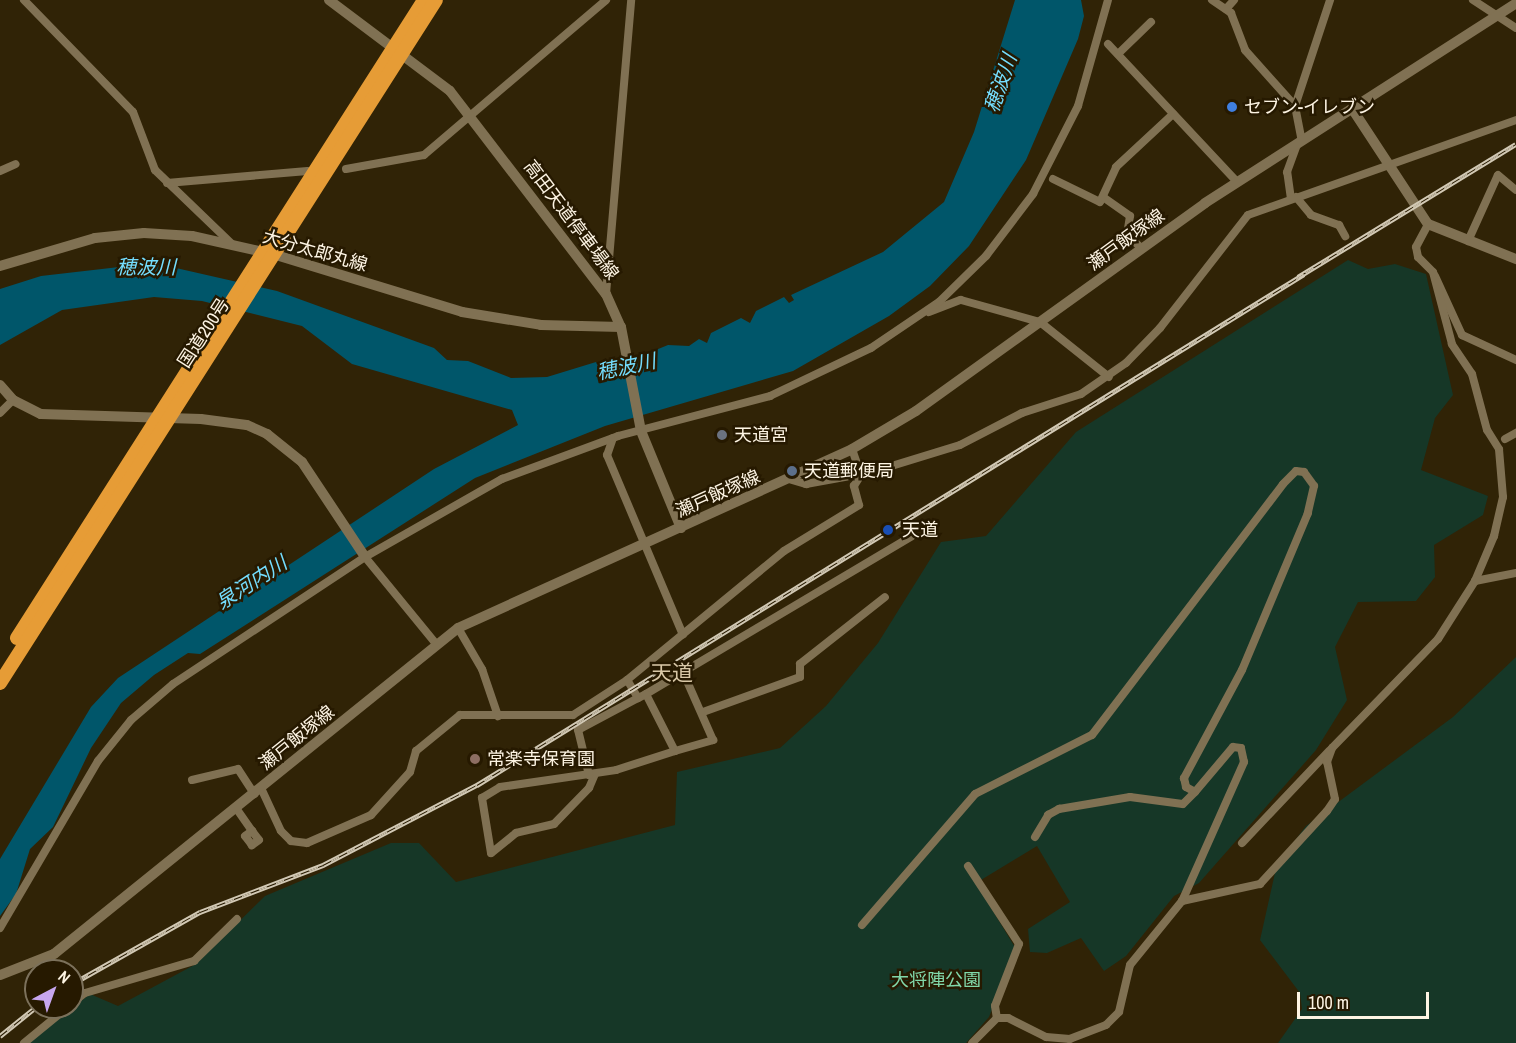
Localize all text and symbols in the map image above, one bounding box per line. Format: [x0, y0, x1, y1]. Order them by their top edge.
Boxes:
water label: 穂波川 [979, 51, 1021, 115]
place label: セブン-イレブン [1244, 96, 1375, 118]
marker: セブン-イレブン [1225, 100, 1239, 114]
street label: 高田天道停車場線 [519, 156, 623, 284]
street label: 瀬戸飯塚線 [1083, 205, 1169, 275]
street label: 大分太郎丸線 [260, 226, 370, 276]
water label: 穂波川 [116, 254, 176, 278]
street label: 国道200号 [174, 294, 234, 372]
water label: 穂波川 [594, 348, 658, 384]
place label: 天道宮 [734, 424, 788, 446]
marker: 天道宮 [715, 428, 729, 442]
place label: 天道郵便局 [804, 460, 894, 482]
marker: 天道郵便局 [785, 464, 799, 478]
street label: 瀬戸飯塚線 [672, 466, 764, 522]
place label: 天道 [902, 519, 938, 541]
marker: 天道 [879, 521, 897, 539]
water label: 泉河内川 [211, 550, 291, 614]
district label: 天道 [651, 660, 693, 686]
street label: 瀬戸飯塚線 [255, 701, 339, 775]
place label: 常楽寺保育園 [487, 748, 595, 770]
marker: 常楽寺保育園 [468, 752, 482, 766]
north arrow [24, 959, 84, 1019]
text: N [54, 966, 75, 988]
park label: 大将陣公園 [891, 969, 981, 991]
scale bar [1300, 980, 1432, 1018]
text: 100 m [1308, 990, 1349, 1015]

